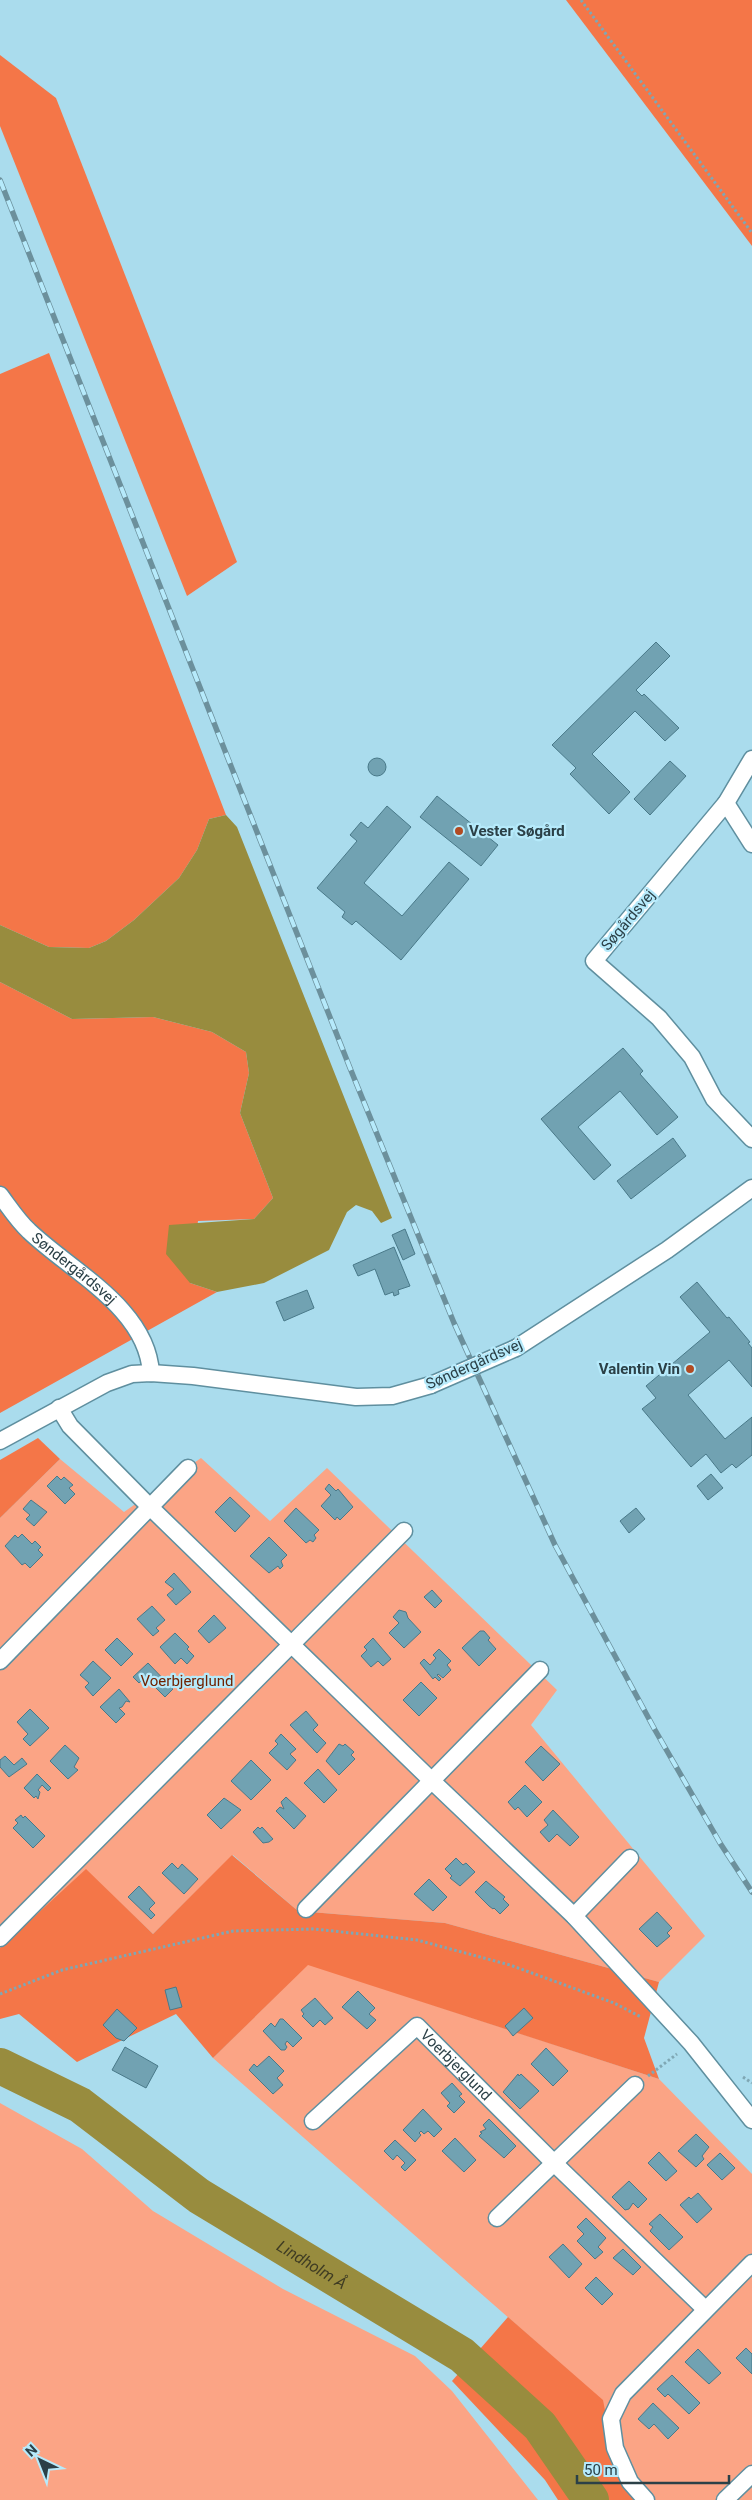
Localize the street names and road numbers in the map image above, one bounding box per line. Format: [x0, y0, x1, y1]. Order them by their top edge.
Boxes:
street label: Søgårdsvej [597, 886, 659, 954]
street label: Søndergårdsvej [28, 1229, 120, 1308]
street label: Søndergårdsvej [423, 1335, 525, 1393]
street label: Voerbjerglund [417, 2026, 495, 2104]

